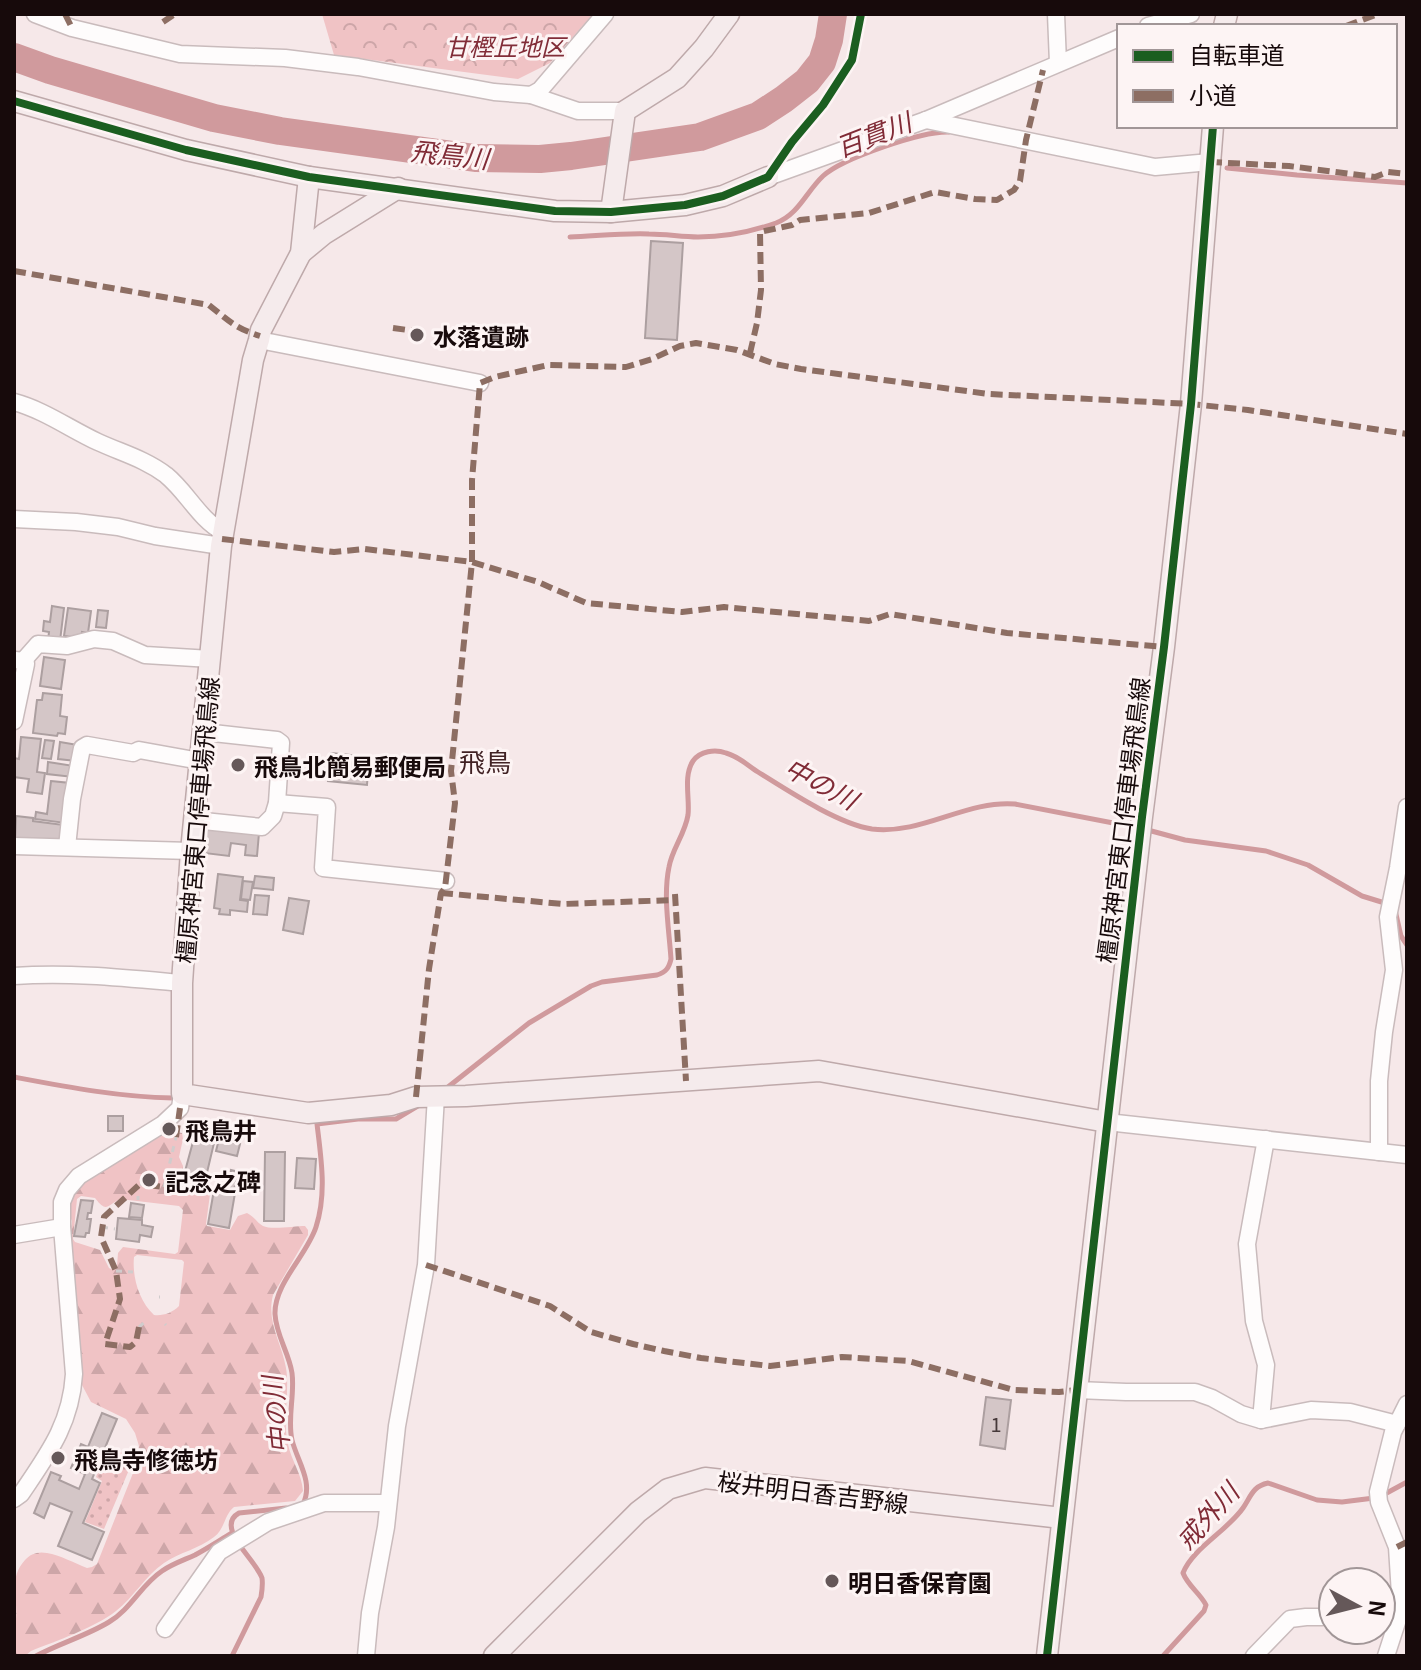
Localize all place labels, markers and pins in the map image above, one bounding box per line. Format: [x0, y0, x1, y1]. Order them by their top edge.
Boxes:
place label: 水落遺跡 [433, 318, 529, 353]
marker: 水落遺跡 [408, 326, 426, 344]
place label: 飛鳥北簡易郵便局 [254, 748, 446, 783]
marker: 飛鳥北簡易郵便局 [229, 756, 247, 774]
place label: 飛鳥井 [185, 1112, 257, 1147]
marker: 飛鳥井 [160, 1120, 178, 1138]
place label: 記念之碑 [165, 1163, 261, 1198]
marker: 記念之碑 [140, 1171, 158, 1189]
place label: 飛鳥寺修徳坊 [74, 1441, 218, 1476]
marker: 飛鳥寺修徳坊 [49, 1449, 67, 1467]
place label: 明日香保育園 [848, 1564, 992, 1599]
marker: 明日香保育園 [823, 1572, 841, 1590]

